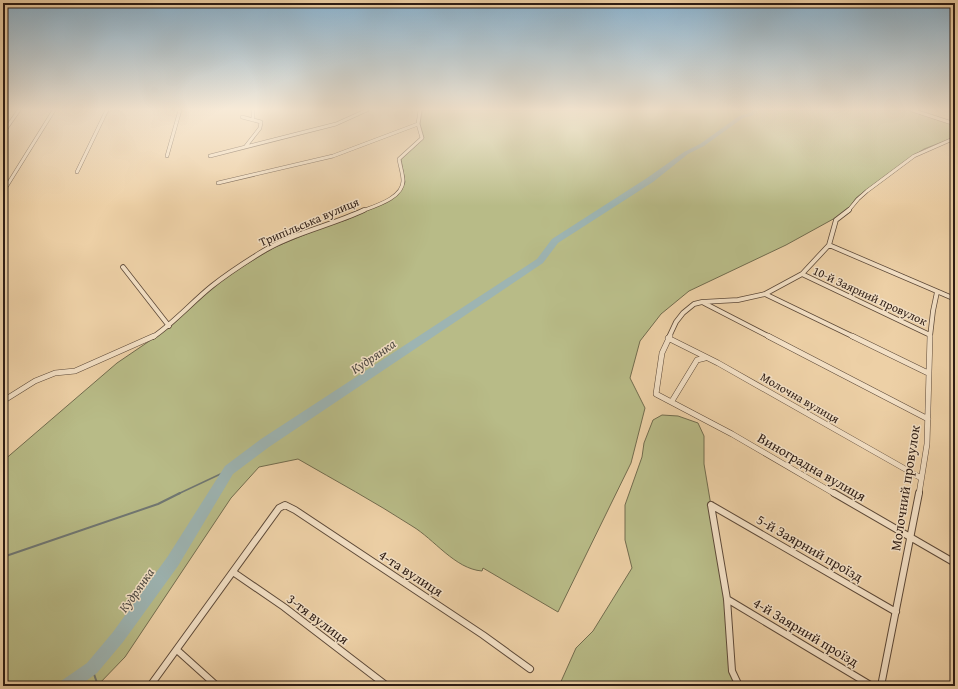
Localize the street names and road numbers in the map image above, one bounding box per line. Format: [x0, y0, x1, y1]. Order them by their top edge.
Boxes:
street label: Трипільська вулиця [256, 193, 361, 250]
street label: 10-й Заярний провулок [810, 262, 931, 330]
street label: Молочна вулиця [758, 368, 843, 427]
street label: Молочний провулок [885, 423, 925, 552]
street label: Виноградна вулиця [754, 428, 870, 506]
street label: 5-й Заярний проїзд [753, 509, 867, 587]
street label: 4-та вулиця [375, 545, 447, 601]
street label: 3-тя вулиця [283, 589, 353, 649]
street label: 4-й Заярний проїзд [749, 593, 863, 672]

